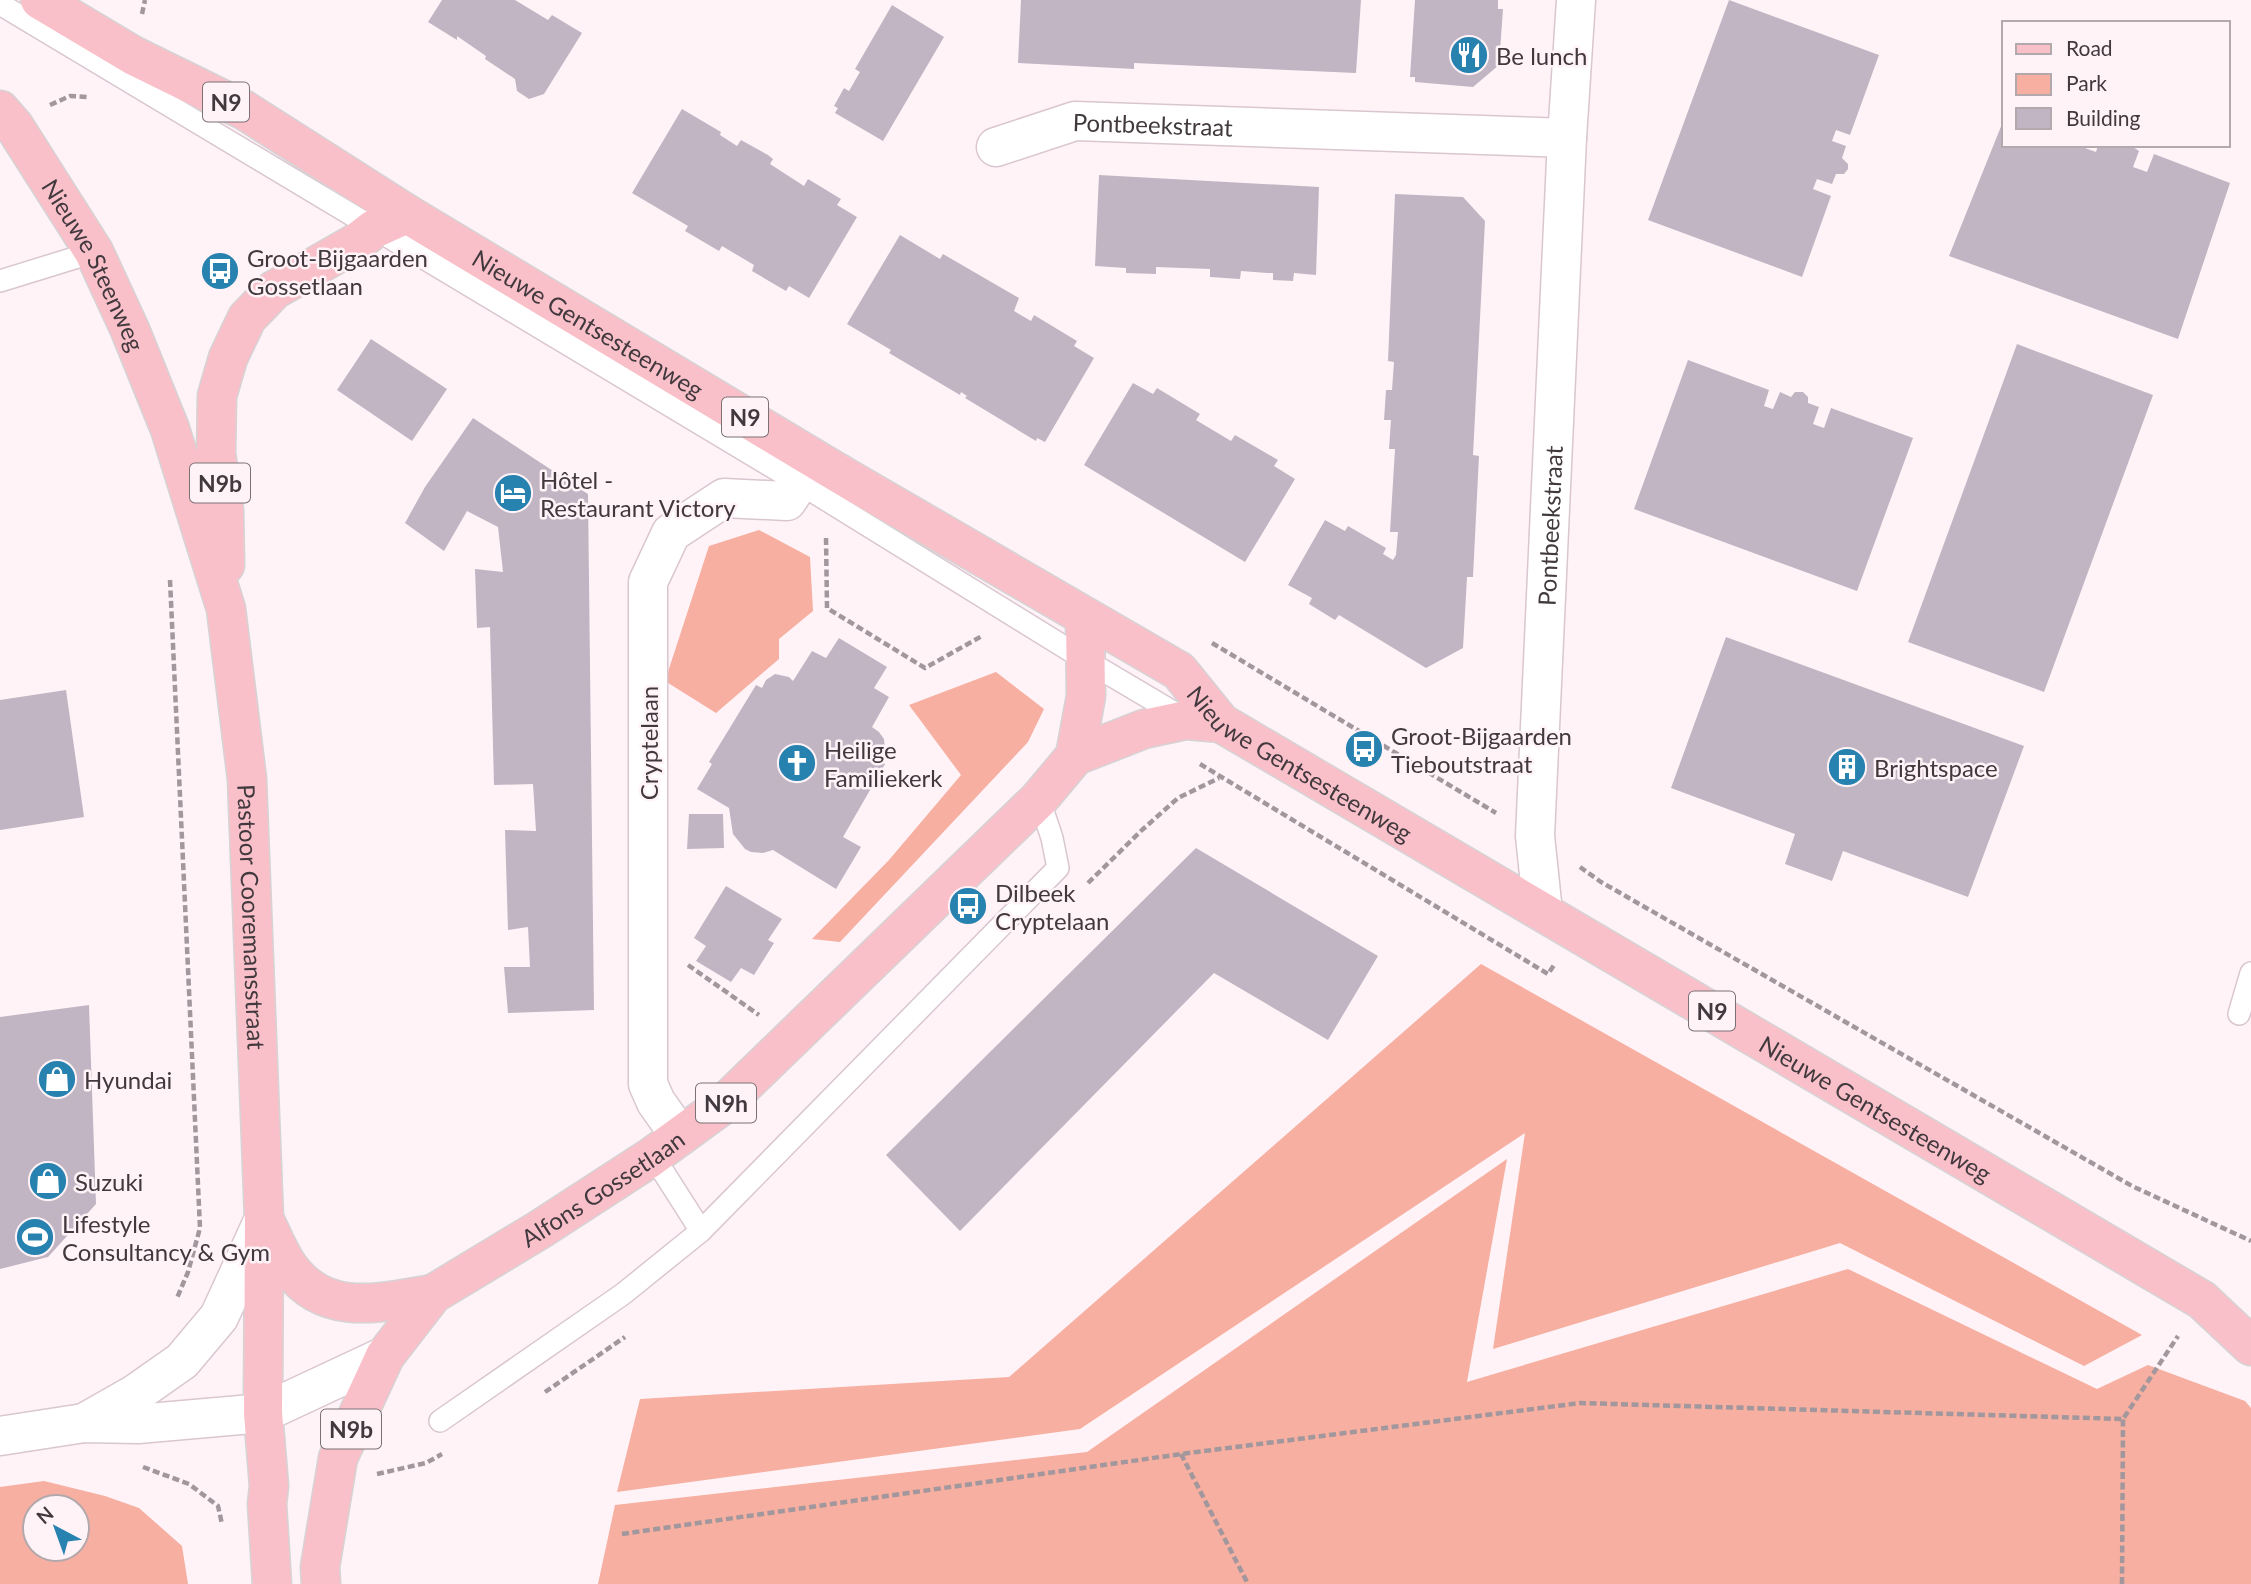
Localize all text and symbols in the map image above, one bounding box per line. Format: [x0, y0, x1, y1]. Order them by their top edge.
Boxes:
legend [2002, 21, 2230, 147]
restaurant icon: Be lunch [1448, 34, 1490, 76]
text: Road [2066, 35, 2113, 60]
place label: Be lunch [1496, 41, 1587, 70]
text: Park [2066, 70, 2107, 95]
road number: N9 [203, 82, 249, 122]
text: Building [2066, 105, 2141, 130]
street label: Pontbeekstraat [1072, 106, 1234, 141]
street label: Nieuwe Steenweg [37, 173, 151, 355]
place label: Groot-Bijgaarden Gossetlaan [247, 243, 428, 300]
street label: Nieuwe Gentsesteenweg [468, 243, 709, 403]
bus stop icon: Groot-Bijgaarden Gossetlaan [199, 250, 241, 292]
road number: N9 [722, 398, 768, 436]
street label: Pontbeekstraat [1531, 445, 1567, 606]
road number: N9b [190, 463, 250, 503]
place label: Hôtel - Restaurant Victory [540, 465, 736, 522]
hotel icon: Hôtel - Restaurant Victory [492, 472, 534, 514]
street label: Nieuwe Gentsesteenweg [1182, 679, 1418, 847]
street label: Cryptelaan [634, 686, 663, 800]
place label: Groot-Bijgaarden Tieboutstraat [1391, 721, 1572, 778]
bus stop icon: Groot-Bijgaarden Tieboutstraat [1343, 728, 1385, 770]
place label: Heilige Familiekerk [824, 735, 943, 792]
church icon: Heilige Familiekerk [776, 742, 818, 784]
building icon: Brightspace [1826, 746, 1868, 788]
place label: Brightspace [1874, 753, 1998, 782]
street label: Pastoor Cooremansstraat [233, 784, 272, 1051]
place label: Dilbeek Cryptelaan [995, 878, 1110, 935]
bus stop icon: Dilbeek Cryptelaan [947, 885, 989, 927]
road number: N9 [1689, 992, 1735, 1030]
street label: Nieuwe Gentsesteenweg [1755, 1029, 1997, 1188]
shop icon: Hyundai [36, 1058, 78, 1100]
place label: Hyundai [84, 1065, 172, 1094]
road number: N9h [696, 1084, 756, 1122]
street label: Alfons Gossetlaan [515, 1124, 690, 1252]
shop icon: Suzuki [27, 1160, 69, 1202]
place label: Suzuki [75, 1167, 143, 1196]
place label: Lifestyle Consultancy & Gym [62, 1209, 270, 1266]
sports icon: Lifestyle Consultancy & Gym [14, 1216, 56, 1258]
road number: N9b [321, 1410, 381, 1448]
north arrow [21, 1493, 91, 1563]
text: N [31, 1501, 58, 1528]

